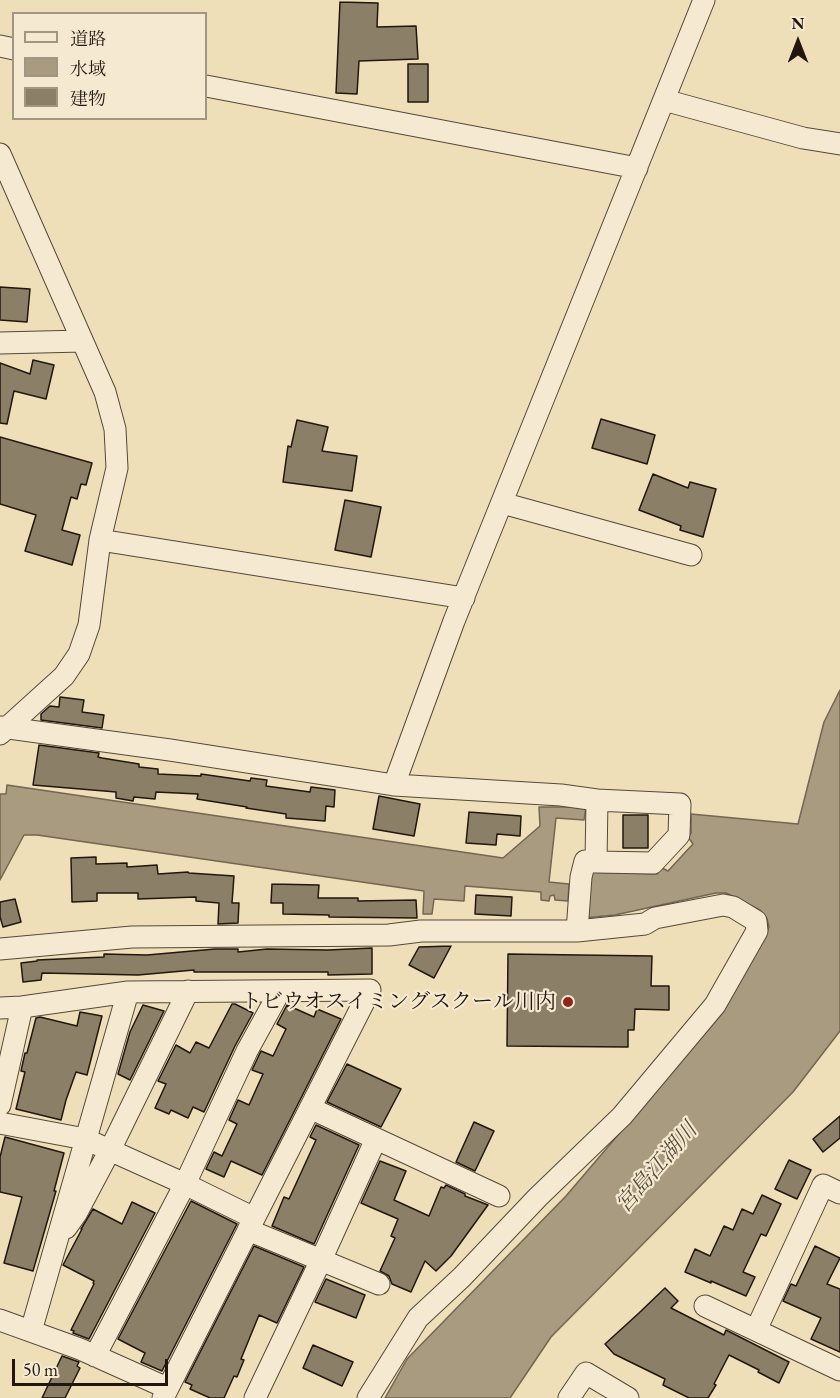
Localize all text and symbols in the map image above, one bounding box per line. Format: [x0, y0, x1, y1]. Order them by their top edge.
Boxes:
legend [12, 12, 207, 120]
north arrow [768, 12, 828, 72]
text: N [792, 13, 804, 34]
text: 道路 [70, 27, 106, 50]
text: 水域 [70, 57, 106, 80]
text: 建物 [70, 87, 106, 110]
place label: トビウオスイミングスクール川内 [241, 989, 556, 1015]
marker: トビウオスイミングスクール川内 [561, 995, 575, 1009]
water label: 宮島江湖川 [611, 1118, 703, 1218]
scale bar [15, 1347, 171, 1385]
text: 50 m [23, 1358, 58, 1381]

